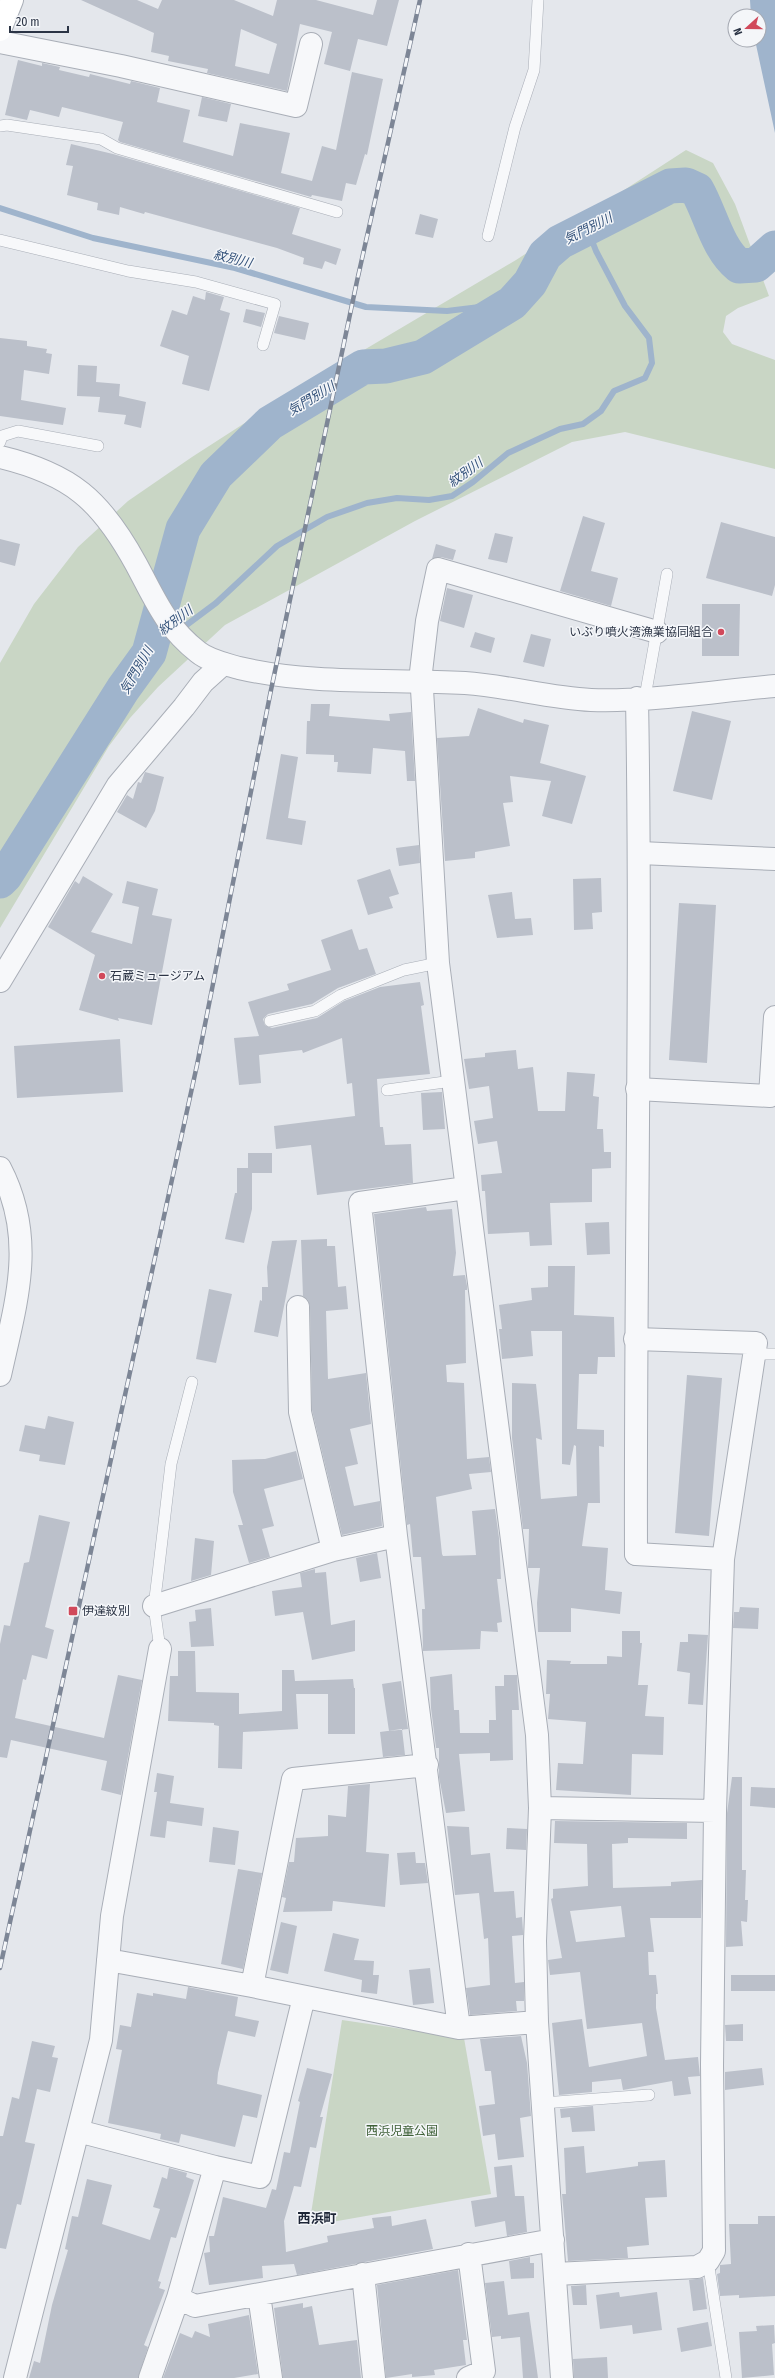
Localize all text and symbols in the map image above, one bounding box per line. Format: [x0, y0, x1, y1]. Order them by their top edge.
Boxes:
scale bar [10, 8, 68, 34]
north arrow [727, 8, 767, 48]
text: 20 m [16, 15, 40, 29]
text: N [731, 26, 745, 37]
water label: 気門別川 [562, 209, 617, 247]
water label: 紋別川 [212, 246, 256, 271]
water label: 気門別川 [285, 378, 339, 418]
water label: 紋別川 [445, 454, 487, 490]
water label: 紋別川 [155, 601, 197, 638]
place label: いぶり噴火湾漁業協同組合 [569, 625, 713, 639]
marker: いぶり噴火湾漁業協同組合 [716, 627, 726, 637]
water label: 気門別川 [117, 642, 157, 697]
place label: 石蔵ミュージアム [110, 969, 205, 983]
marker: 石蔵ミュージアム [97, 971, 107, 981]
place label: 伊達紋別 [82, 1604, 130, 1618]
marker: 伊達紋別 [67, 1605, 79, 1617]
park label: 西浜児童公園 [366, 2124, 438, 2138]
district label: 西浜町 [297, 2211, 337, 2226]

